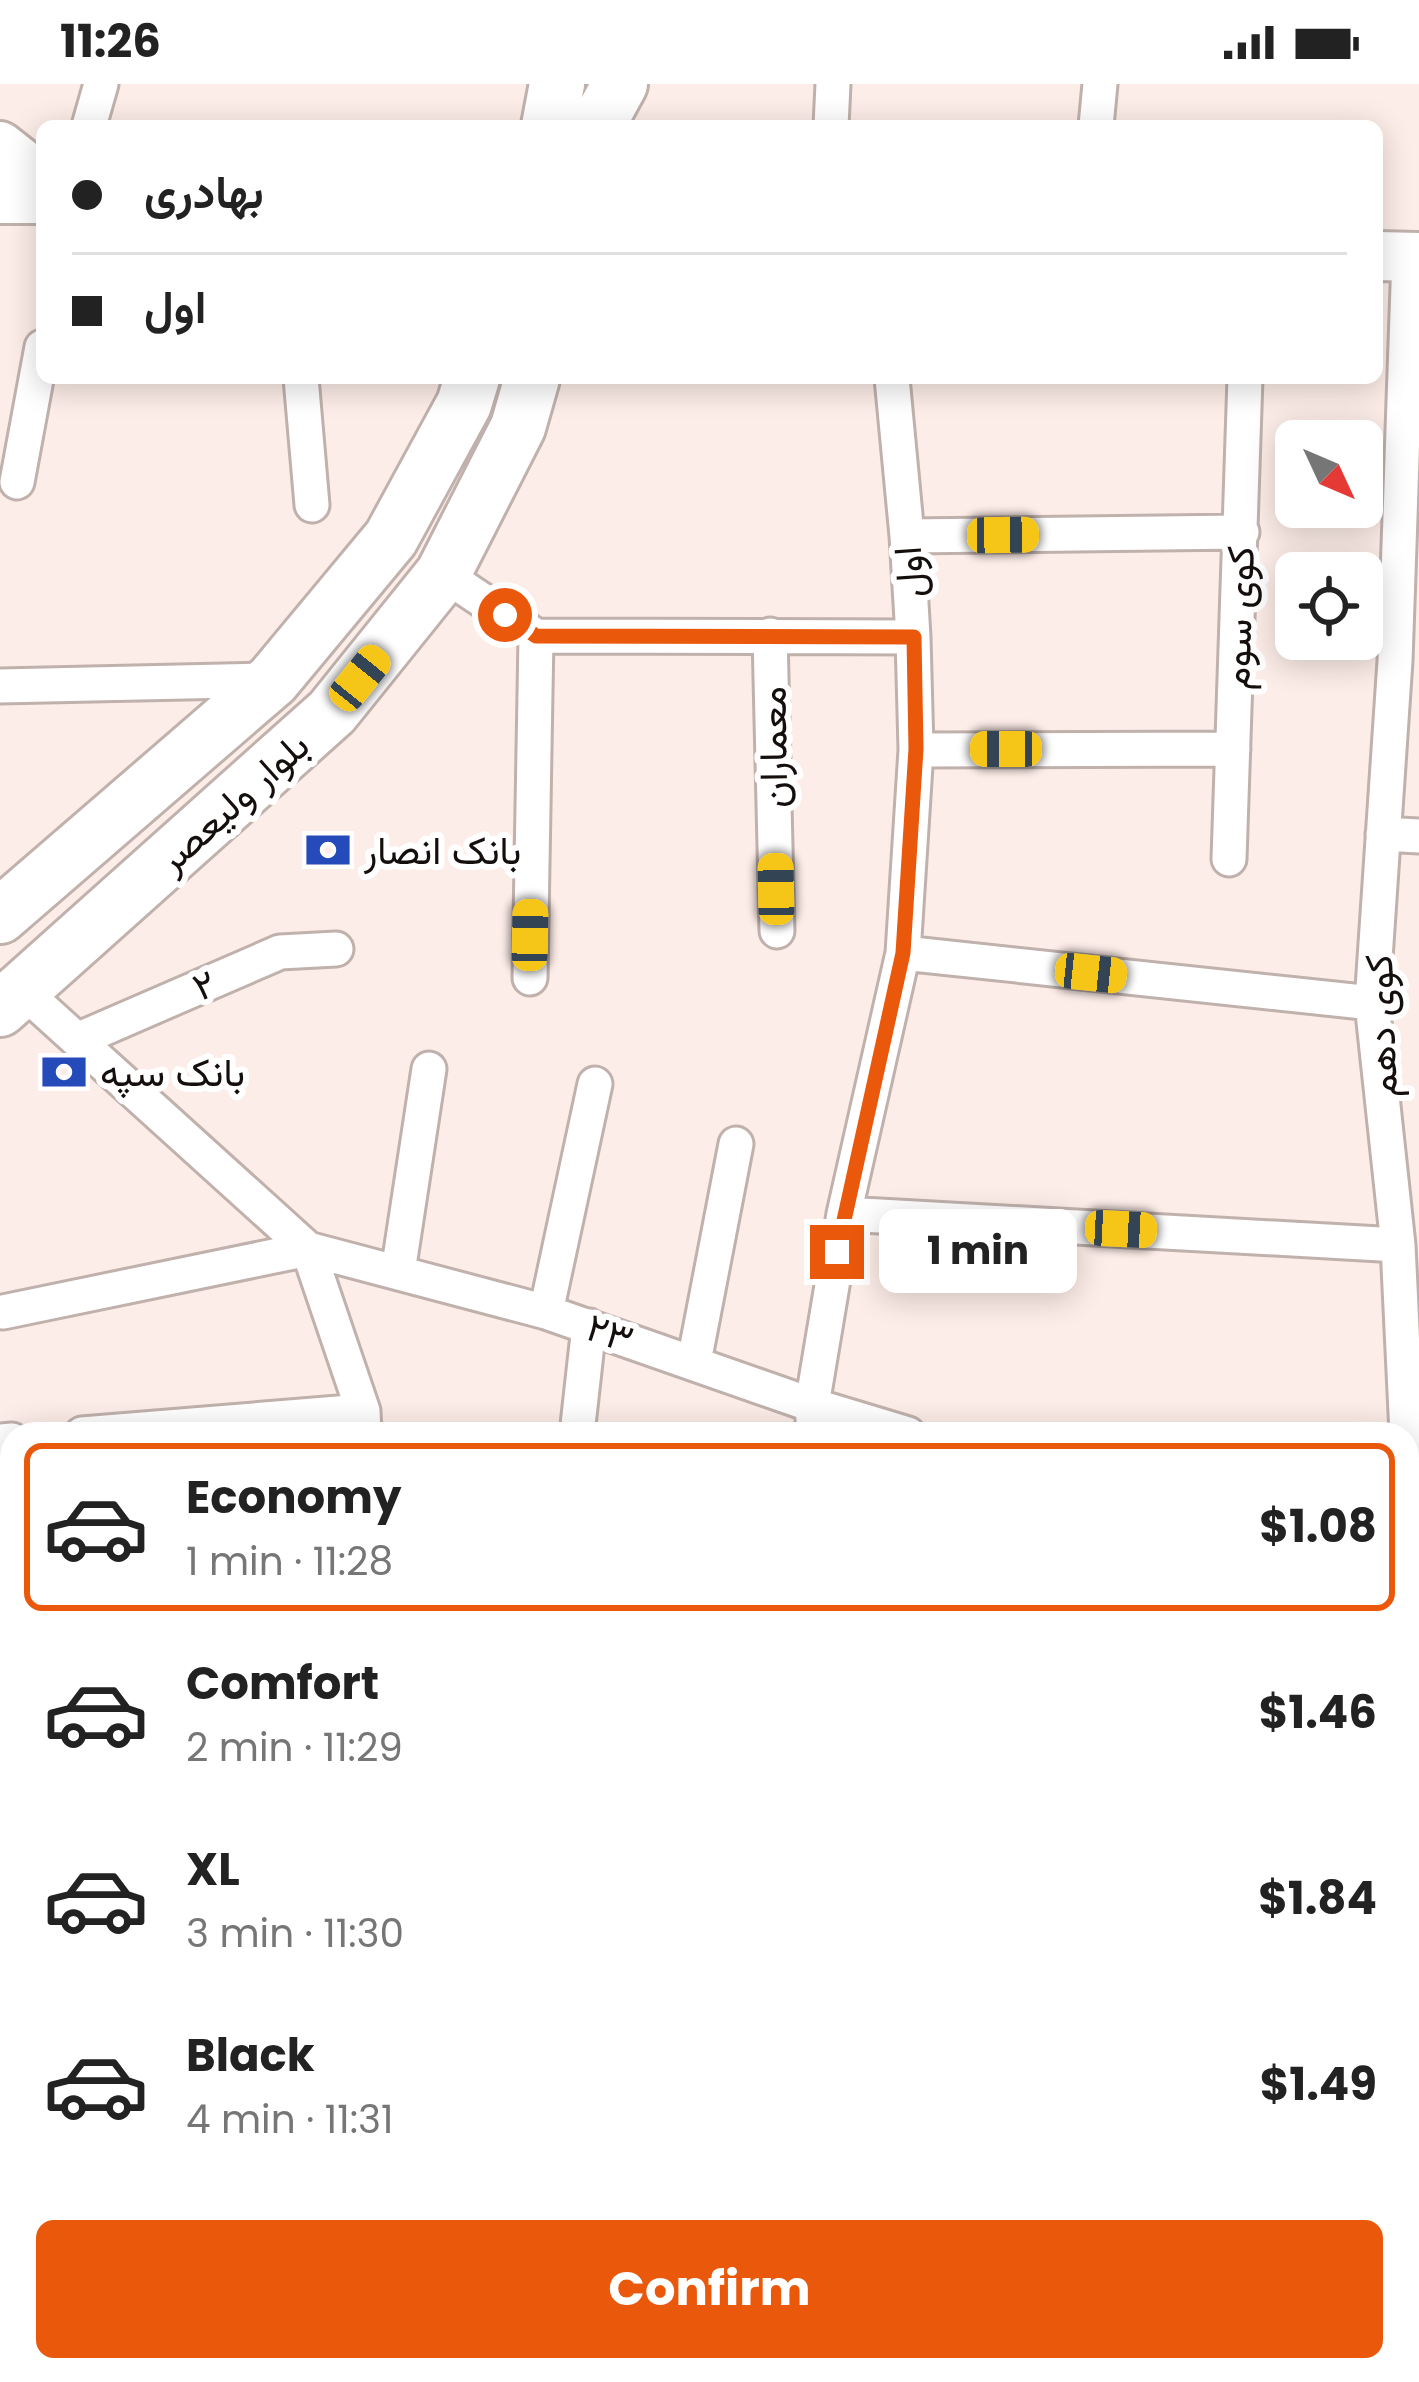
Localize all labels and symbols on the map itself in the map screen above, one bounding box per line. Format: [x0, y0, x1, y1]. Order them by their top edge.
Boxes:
north arrow [1275, 420, 1383, 528]
car [967, 516, 1039, 554]
street label: اول [880, 544, 938, 600]
street label: کوی سوم [1208, 545, 1268, 691]
route start [478, 588, 532, 642]
car [323, 639, 397, 717]
street label: معماران [744, 686, 802, 808]
street label: بلوار ولیعصر [144, 719, 321, 886]
car [970, 731, 1042, 767]
place label: بانک انصار [363, 823, 521, 878]
bank icon: بانک انصار [303, 825, 353, 875]
car [757, 853, 795, 925]
car [511, 899, 549, 971]
car [1053, 951, 1129, 995]
street label: کوی دهم [1351, 954, 1411, 1098]
street label: ۲ [184, 956, 224, 1014]
place label: بانک سپه [100, 1045, 245, 1100]
bank icon: بانک سپه [39, 1047, 89, 1097]
car [1084, 1209, 1158, 1249]
callout: 1 min [879, 1210, 1077, 1294]
route end [810, 1225, 864, 1279]
street label: ۲۳ [579, 1299, 641, 1367]

